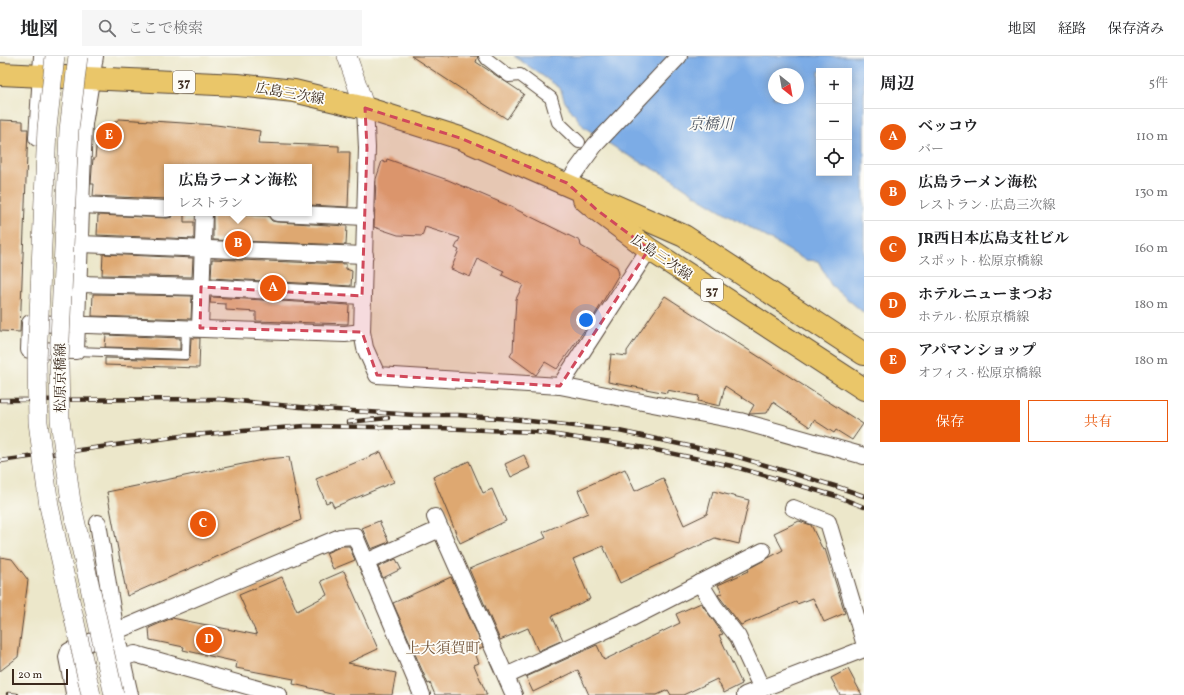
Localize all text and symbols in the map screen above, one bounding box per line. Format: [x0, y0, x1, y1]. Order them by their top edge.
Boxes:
search box [82, 10, 362, 46]
text: 地図 [20, 17, 58, 43]
icon: search [96, 17, 118, 39]
text: ここで検索 [128, 19, 203, 40]
text: 地図 [1008, 20, 1036, 39]
text: 経路 [1058, 20, 1086, 39]
text: 保存済み [1108, 20, 1164, 39]
north arrow [768, 68, 804, 104]
map controls [816, 68, 852, 176]
button: + [816, 68, 852, 104]
road number: 37 [173, 71, 195, 93]
text: 周辺 [880, 73, 914, 96]
text: 5件 [1149, 75, 1168, 93]
street label: 広島三次線 [254, 79, 326, 110]
button: − [816, 104, 852, 140]
water label: 京橋川 [688, 115, 735, 136]
text: ベッコウ [918, 117, 978, 138]
pin: E [96, 121, 122, 151]
text: A [888, 128, 898, 146]
text: 110 m [1136, 128, 1168, 146]
button: locate [816, 140, 852, 176]
text: バー [918, 141, 944, 159]
popup [164, 164, 312, 216]
text: 広島ラーメン海松 [178, 171, 298, 192]
text: 広島ラーメン海松 [918, 173, 1037, 194]
text: B [889, 184, 897, 202]
text: 130 m [1135, 184, 1168, 202]
text: レストラン [178, 195, 243, 213]
text: レストラン · 広島三次線 [918, 197, 1055, 215]
pin: B [225, 229, 251, 259]
text: JR西日本広島支社ビル [918, 229, 1069, 250]
street label: 広島三次線 [627, 231, 695, 286]
text: C [889, 240, 897, 258]
text: 160 m [1134, 240, 1168, 258]
text: スポット · 松原京橋線 [918, 253, 1043, 271]
pin: A [260, 273, 286, 303]
road number: 37 [701, 279, 723, 301]
text: ホテルニューまつお [918, 285, 1052, 306]
text: D [888, 296, 898, 314]
text: 180 m [1134, 296, 1168, 314]
text: ホテル · 松原京橋線 [918, 309, 1029, 327]
your location [576, 310, 596, 330]
text: アパマンショップ [918, 341, 1036, 362]
street label: 松原京橋線 [52, 343, 71, 413]
text: E [889, 352, 897, 370]
text: 180 m [1134, 352, 1168, 370]
text: オフィス · 松原京橋線 [918, 365, 1041, 383]
button: 保存 [880, 400, 1020, 442]
button: 共有 [1028, 400, 1168, 442]
pin: C [190, 509, 216, 539]
pin: D [196, 625, 222, 655]
district label: 上大須賀町 [405, 639, 481, 660]
scale bar [12, 667, 68, 686]
text: 20 m [18, 668, 42, 683]

